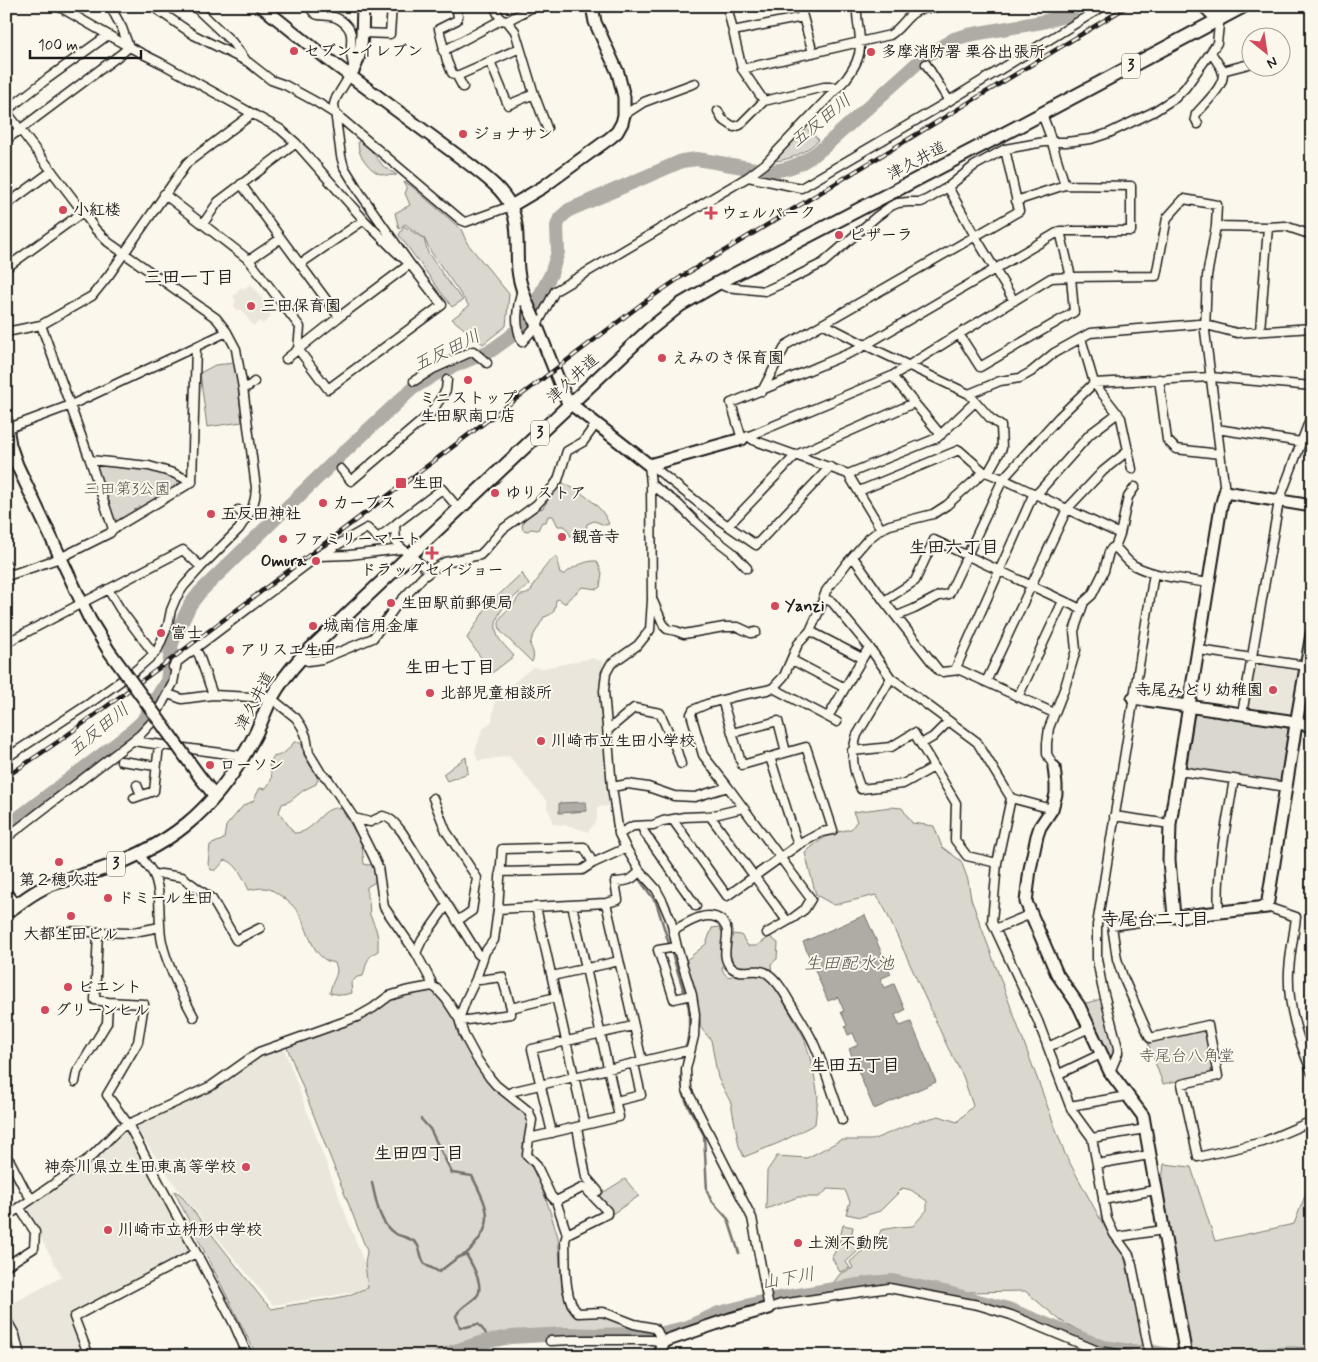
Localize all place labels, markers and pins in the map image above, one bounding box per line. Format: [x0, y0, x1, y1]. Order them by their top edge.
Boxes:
place label: セブン-イレブン [304, 41, 423, 62]
place label: 多摩消防署 栗谷出張所 [881, 42, 1045, 63]
marker: セブン-イレブン [288, 45, 300, 57]
marker: 多摩消防署 栗谷出張所 [865, 46, 877, 58]
place label: ジョナサン [473, 124, 553, 145]
marker: ジョナサン [457, 128, 469, 140]
place label: 小紅楼 [73, 200, 121, 221]
place label: ウェルパーク [721, 203, 816, 224]
marker: 小紅楼 [57, 204, 69, 216]
marker: ウェルパーク [705, 207, 717, 219]
place label: ピザーラ [849, 225, 913, 246]
marker: ピザーラ [833, 229, 845, 241]
place label: 三田保育園 [261, 296, 341, 317]
marker: 三田保育園 [245, 300, 257, 312]
place label: えみのき保育園 [672, 348, 784, 369]
marker: えみのき保育園 [656, 352, 668, 364]
marker: ミニストップ 生田駅南口店 [462, 374, 474, 386]
place label: ミニストップ 生田駅南口店 [419, 388, 517, 427]
place label: 生田 [412, 473, 444, 494]
marker: 生田 [394, 476, 408, 490]
place label: ゆりストア [505, 483, 586, 504]
marker: ゆりストア [489, 487, 501, 499]
place label: カーブス [333, 493, 396, 514]
marker: カーブス [317, 497, 329, 509]
place label: 五反田神社 [221, 504, 301, 525]
marker: 五反田神社 [205, 508, 217, 520]
place label: 観音寺 [572, 527, 620, 548]
place label: ファミリーマート [293, 529, 422, 550]
marker: 観音寺 [556, 531, 568, 543]
marker: ファミリーマート [277, 533, 289, 545]
marker: ドラッグセイジョー [426, 547, 438, 559]
place label: Omura [261, 551, 306, 572]
marker: Omura [310, 555, 322, 567]
place label: ドラッグセイジョー [360, 560, 504, 581]
place label: 生田駅前郵便局 [401, 593, 513, 614]
place label: Yanzi [785, 596, 824, 617]
marker: 生田駅前郵便局 [385, 597, 397, 609]
marker: Yanzi [769, 600, 781, 612]
place label: 城南信用金庫 [323, 616, 419, 637]
marker: 城南信用金庫 [307, 620, 319, 632]
place label: 富士 [171, 623, 203, 644]
marker: 富士 [155, 627, 167, 639]
place label: アリスエ生田 [240, 640, 336, 661]
marker: アリスエ生田 [224, 644, 236, 656]
place label: 寺尾みどり幼稚園 [1135, 680, 1263, 701]
place label: 北部児童相談所 [440, 683, 552, 704]
marker: 寺尾みどり幼稚園 [1267, 684, 1279, 696]
marker: 北部児童相談所 [424, 687, 436, 699]
place label: 川崎市立生田小学校 [551, 731, 695, 752]
marker: 川崎市立生田小学校 [535, 735, 547, 747]
place label: ローソン [220, 755, 284, 776]
marker: ローソン [204, 759, 216, 771]
marker: 第２穂吹荘 [53, 856, 65, 868]
place label: 第２穂吹荘 [19, 870, 99, 891]
place label: ドミール生田 [118, 888, 213, 909]
marker: ドミール生田 [102, 892, 114, 904]
marker: 大都生田ビル [65, 910, 77, 922]
place label: 大都生田ビル [23, 924, 119, 945]
place label: ビエント [78, 977, 142, 998]
marker: ビエント [62, 981, 74, 993]
place label: グリーンヒル [55, 1000, 150, 1021]
marker: グリーンヒル [39, 1004, 51, 1016]
place label: 神奈川県立生田東高等学校 [44, 1157, 236, 1178]
marker: 神奈川県立生田東高等学校 [240, 1161, 252, 1173]
place label: 川崎市立枡形中学校 [118, 1220, 262, 1241]
marker: 川崎市立枡形中学校 [102, 1224, 114, 1236]
place label: 土渕不動院 [808, 1233, 888, 1254]
marker: 土渕不動院 [792, 1237, 804, 1249]

